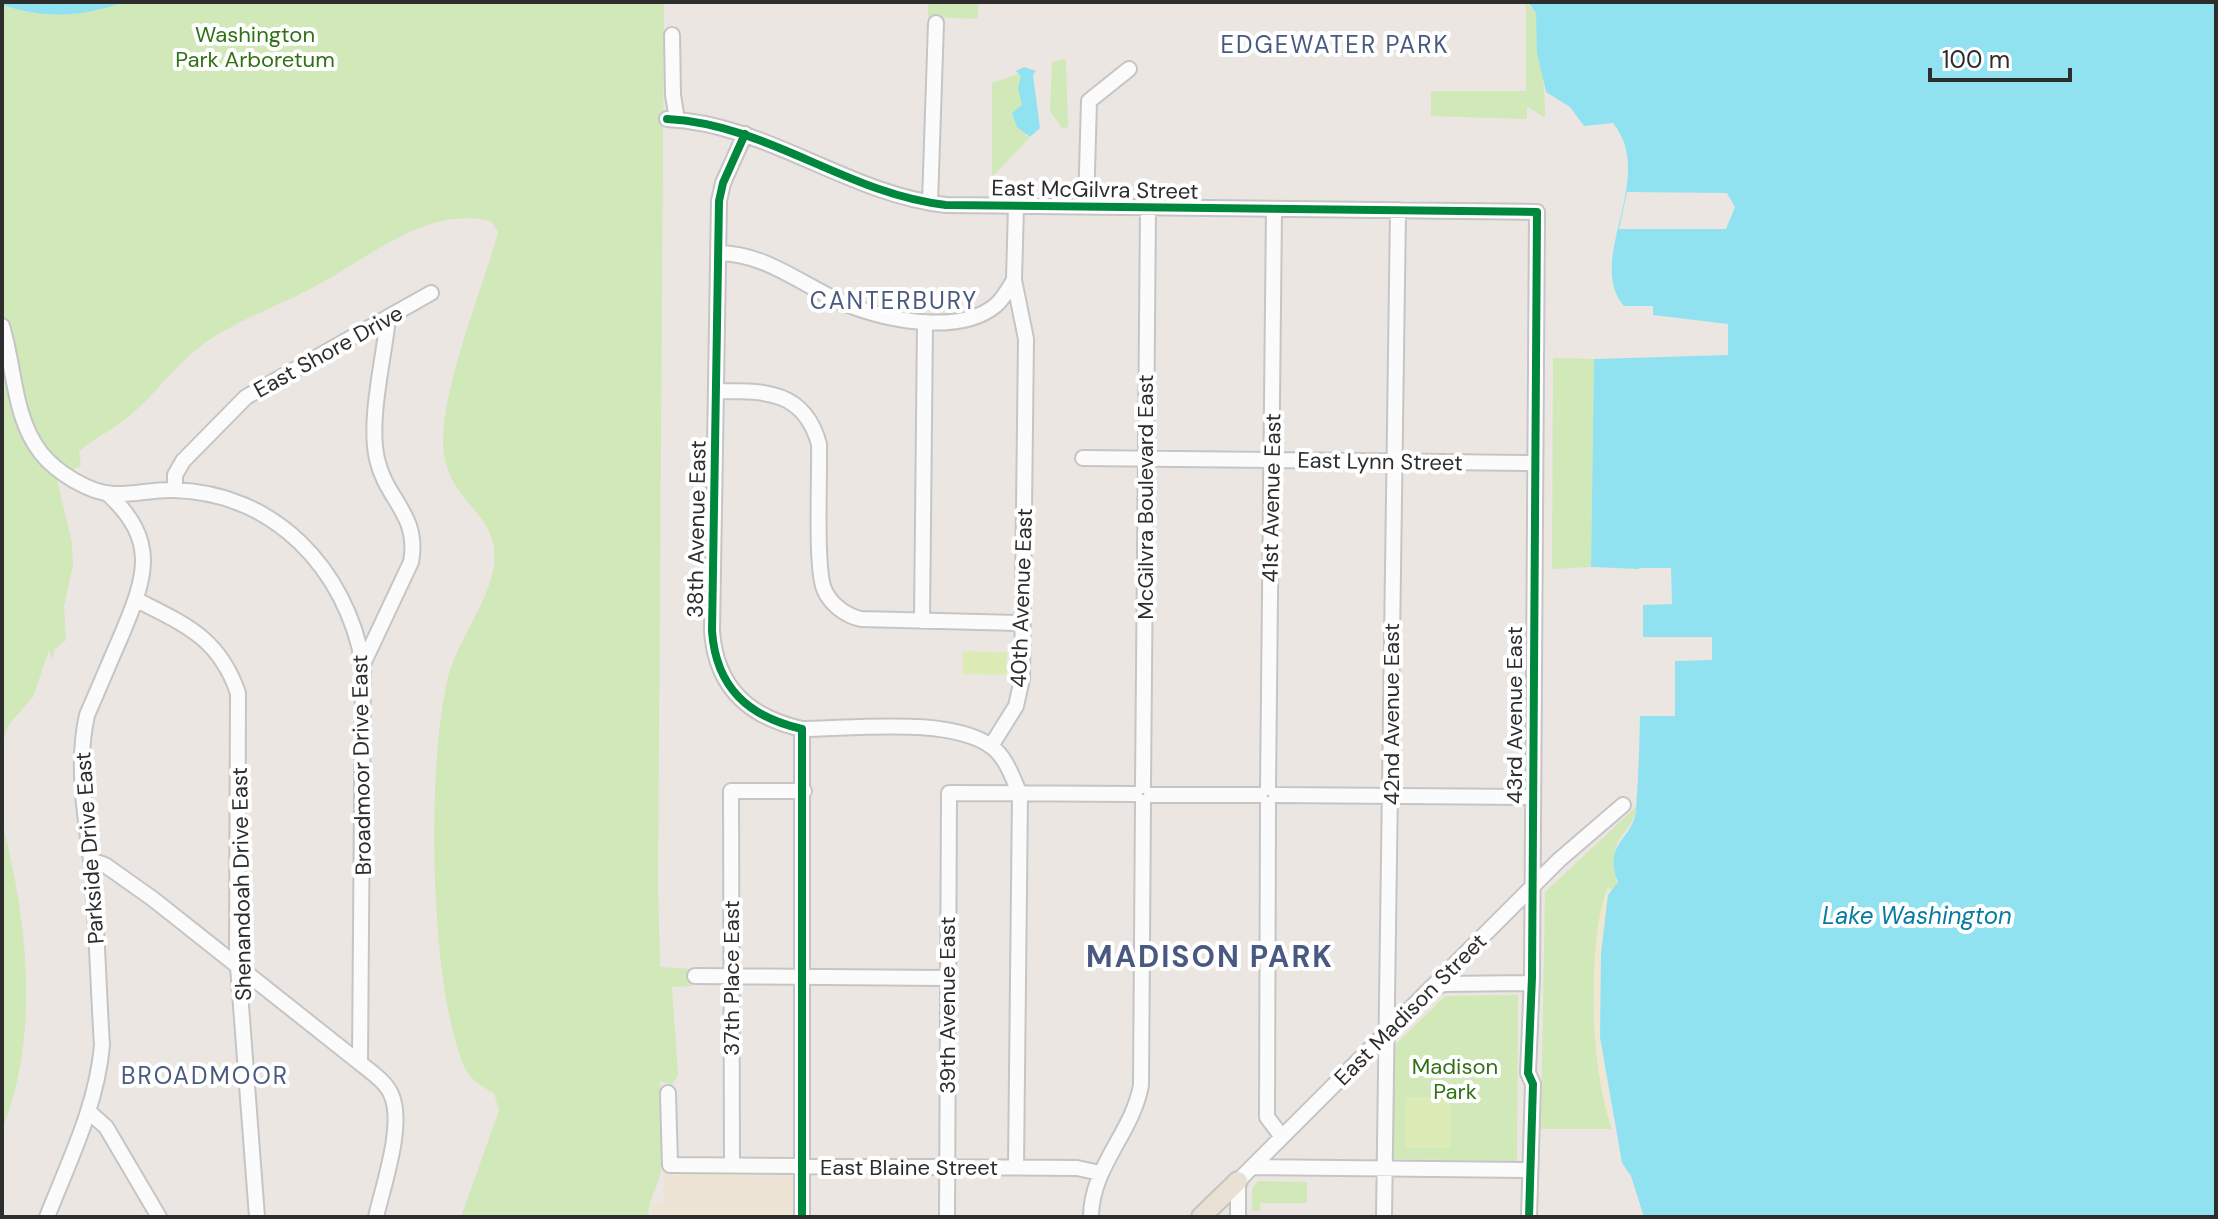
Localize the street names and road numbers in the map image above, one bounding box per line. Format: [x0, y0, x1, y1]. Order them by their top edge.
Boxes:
street label: East McGilvra Street [991, 173, 1199, 206]
street label: East Shore Drive [249, 299, 408, 404]
street label: McGilvra Boulevard East [1131, 374, 1160, 620]
street label: 41st Avenue East [1256, 413, 1287, 583]
street label: 38th Avenue East [680, 440, 713, 618]
street label: East Lynn Street [1297, 446, 1463, 477]
street label: 40th Avenue East [1004, 508, 1039, 688]
street label: 42nd Avenue East [1377, 623, 1406, 805]
street label: 43rd Avenue East [1500, 626, 1529, 804]
street label: Broadmoor Drive East [345, 654, 378, 876]
street label: Parkside Drive East [68, 751, 111, 945]
street label: Shenandoah Drive East [225, 767, 258, 1001]
street label: 37th Place East [717, 900, 746, 1056]
street label: 39th Avenue East [933, 916, 962, 1094]
street label: East Madison Street [1328, 927, 1493, 1092]
street label: East Blaine Street [820, 1153, 998, 1182]

